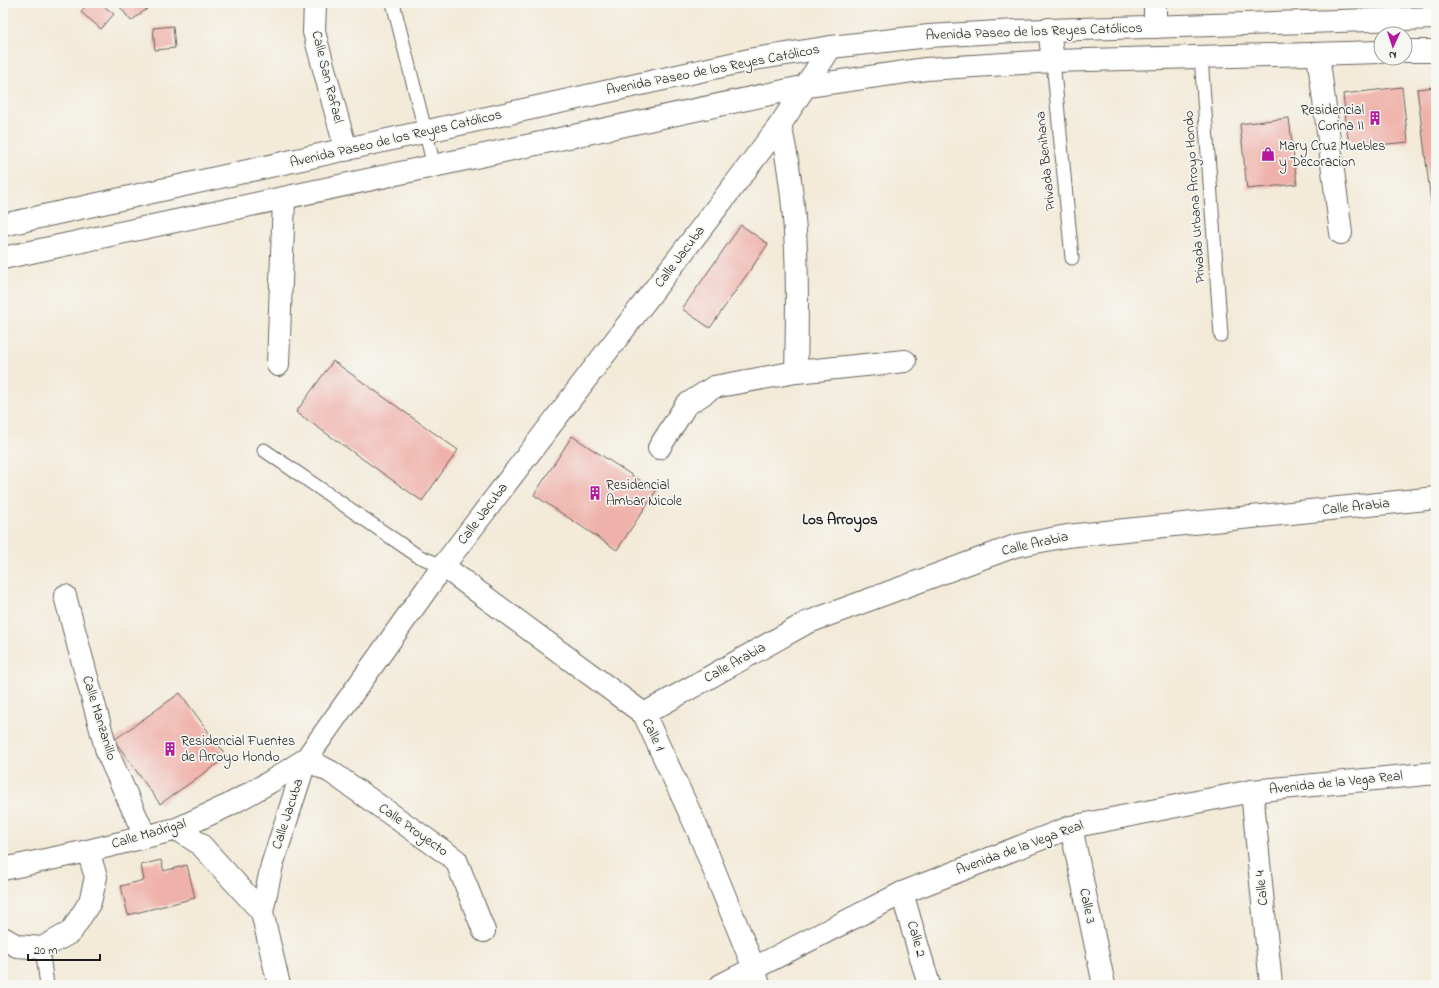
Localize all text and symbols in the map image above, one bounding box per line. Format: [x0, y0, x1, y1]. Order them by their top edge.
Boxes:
street label: Avenida Paseo de los Reyes Católicos [925, 18, 1143, 47]
north arrow [1373, 26, 1413, 66]
street label: Calle San Rafael [305, 29, 349, 125]
street label: Avenida Paseo de los Reyes Católicos [604, 39, 822, 102]
text: N [1388, 47, 1397, 63]
place label: Residencial Corina II [1301, 100, 1364, 137]
street label: Avenida Paseo de los Reyes Católicos [288, 104, 504, 175]
street label: Privada Benihana [1030, 110, 1062, 212]
street label: Privada Urbana Arroyo Hondo [1178, 110, 1213, 284]
building icon: Residencial Corina II [1367, 110, 1383, 126]
place label: Mary Cruz Muebles y Decoracion [1279, 136, 1386, 174]
shop icon: Mary Cruz Muebles y Decoracion [1260, 146, 1276, 162]
street label: Calle Jacuba [650, 221, 710, 293]
place label: Residencial Ambar Nicole [606, 475, 683, 512]
street label: Calle Jacuba [453, 478, 513, 550]
building icon: Residencial Ambar Nicole [587, 485, 603, 501]
street label: Calle Arabia [1321, 493, 1391, 521]
district label: Los Arroyos [802, 509, 878, 533]
street label: Calle Arabia [1000, 526, 1070, 562]
street label: Calle Arabia [700, 637, 770, 689]
street label: Calle Manzanillo [76, 673, 122, 763]
street label: Calle 1 [636, 715, 670, 755]
place label: Residencial Fuentes de Arroyo Hondo [181, 731, 295, 769]
building icon: Residencial Fuentes de Arroyo Hondo [162, 741, 178, 757]
street label: Avenida de la Vega Real [1268, 766, 1404, 801]
street label: Calle Jacuba [267, 776, 309, 852]
street label: Calle Proyecto [373, 798, 452, 863]
street label: Calle Madrigal [109, 813, 189, 856]
street label: Avenida de la Vega Real [953, 815, 1087, 882]
street label: Calle 4 [1250, 869, 1274, 907]
street label: Calle 3 [1073, 886, 1101, 926]
street label: Calle 2 [901, 918, 931, 960]
scale bar [28, 936, 100, 962]
text: 20 m [34, 942, 57, 960]

